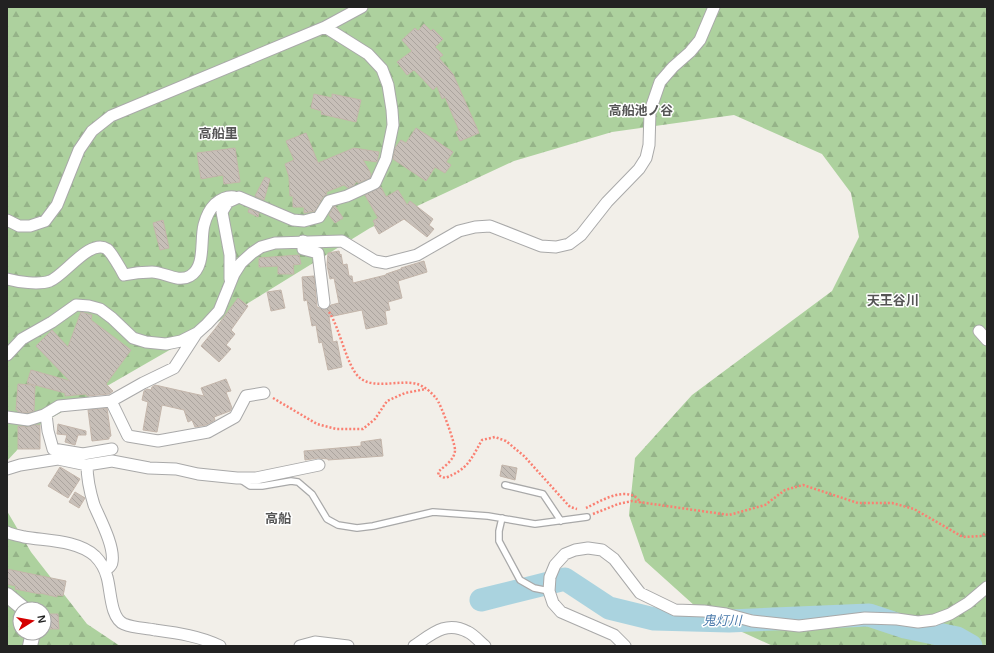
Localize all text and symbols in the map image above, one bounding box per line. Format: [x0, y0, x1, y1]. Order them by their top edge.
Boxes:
district label: 高船池ノ谷 [608, 103, 674, 118]
district label: 高船里 [198, 126, 238, 141]
district label: 天王谷川 [867, 293, 919, 308]
district label: 高船 [265, 511, 292, 526]
north arrow [12, 601, 52, 641]
water label: 鬼灯川 [702, 613, 743, 628]
text: N [35, 614, 48, 624]

